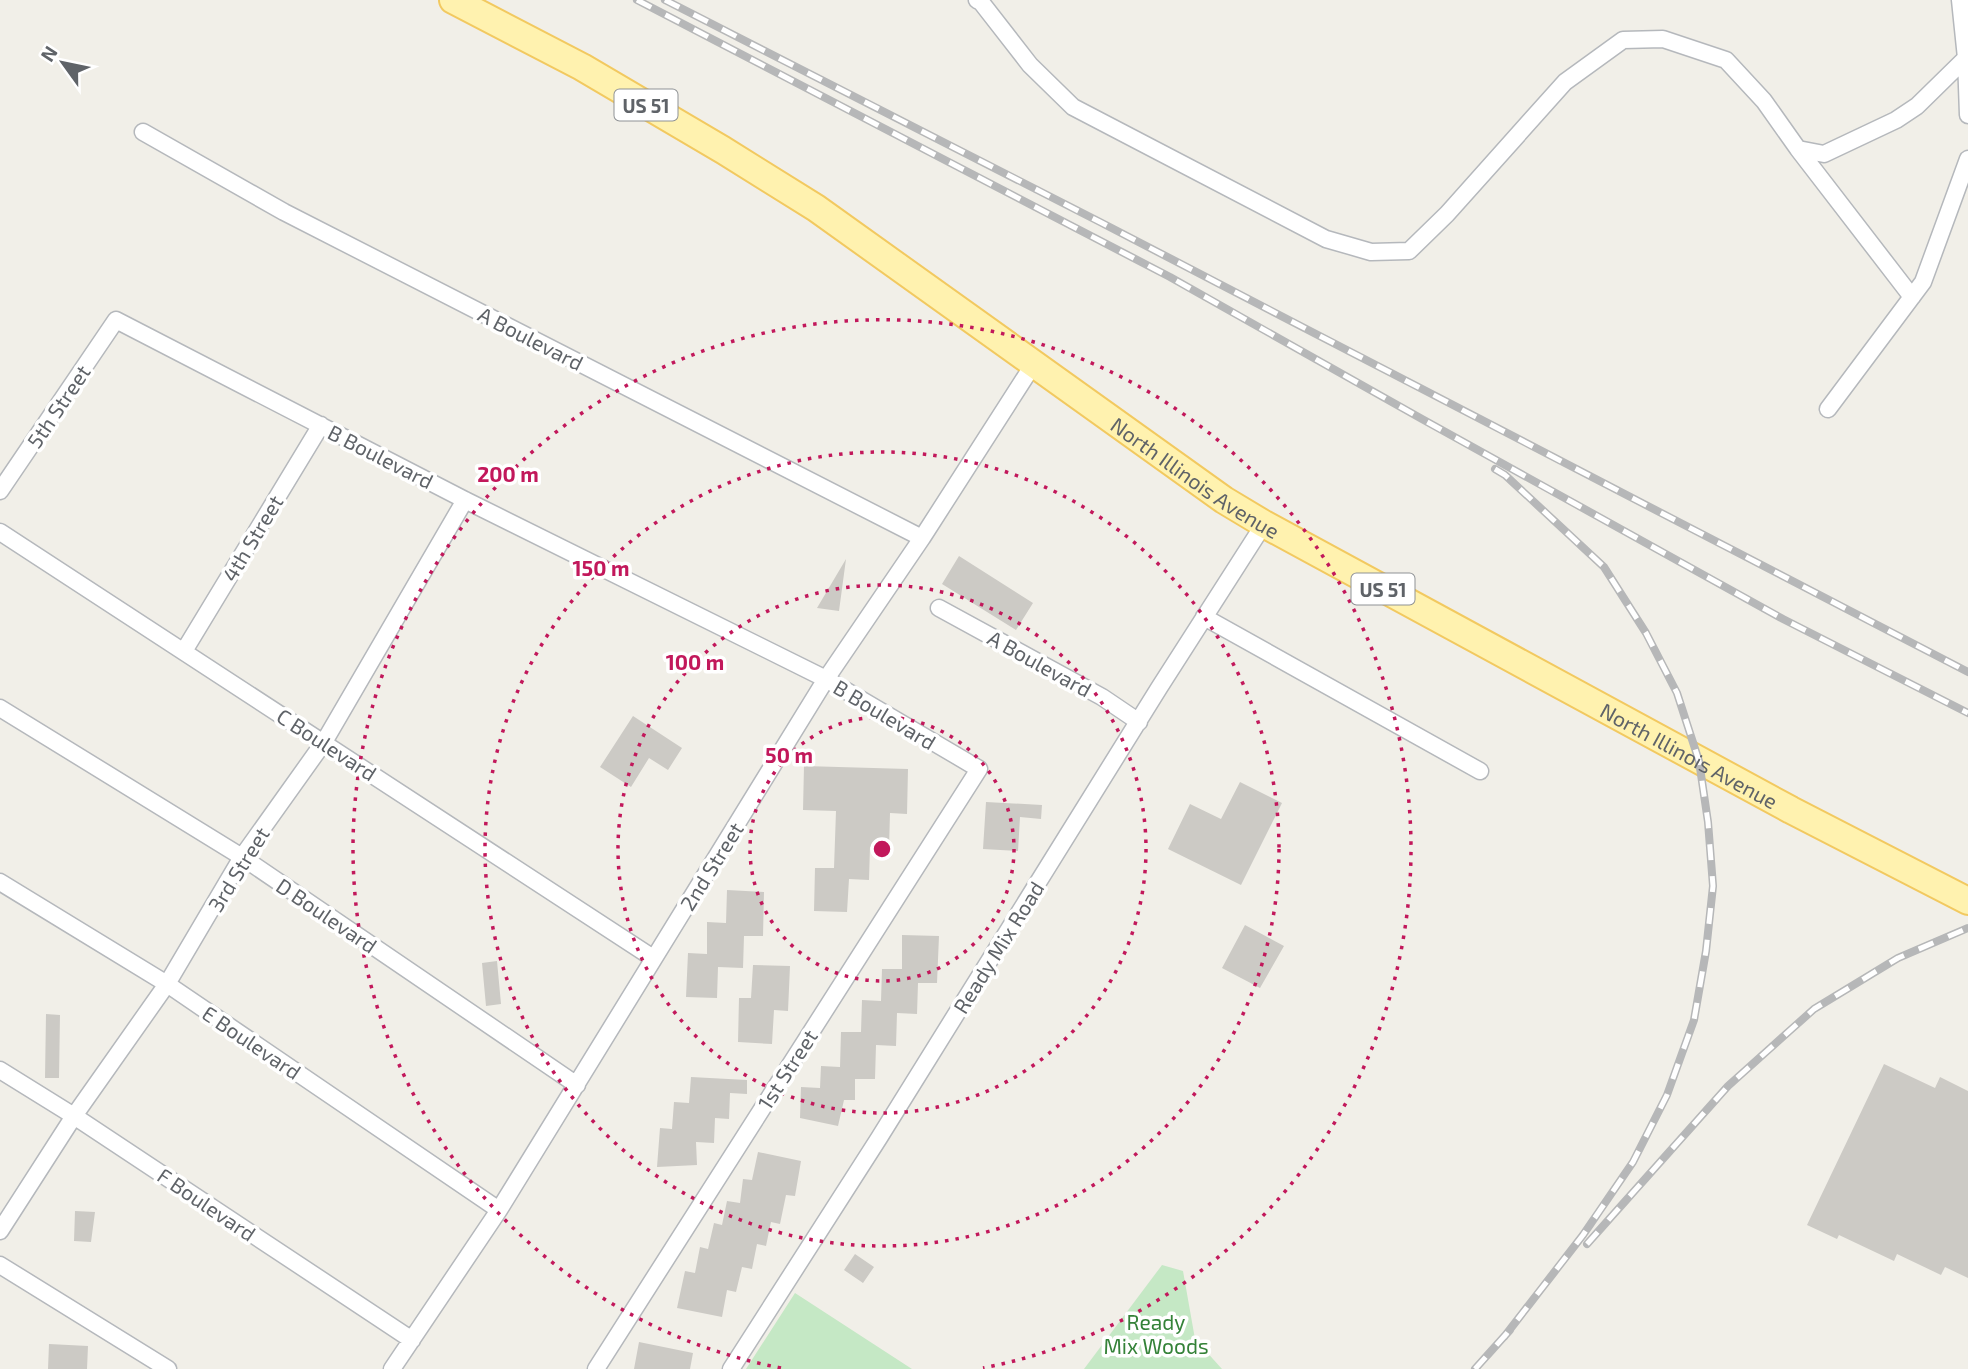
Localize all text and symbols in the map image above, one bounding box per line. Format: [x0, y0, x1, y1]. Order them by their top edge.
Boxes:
north arrow [28, 28, 98, 98]
text: N [35, 41, 62, 65]
road number: US 51 [614, 90, 678, 120]
street label: A Boulevard [474, 301, 588, 375]
street label: 5th Street [21, 360, 95, 452]
street label: North Illinois Avenue [1107, 411, 1284, 543]
street label: B Boulevard [324, 419, 438, 493]
text: 200 m [477, 461, 539, 486]
street label: 4th Street [217, 490, 287, 586]
text: 150 m [573, 555, 629, 580]
road number: US 51 [1352, 574, 1414, 604]
street label: A Boulevard [984, 624, 1096, 702]
text: 100 m [666, 649, 724, 674]
street label: B Boulevard [829, 674, 941, 754]
street label: North Illinois Avenue [1596, 697, 1782, 813]
street label: C Boulevard [272, 703, 382, 785]
text: 50 m [765, 742, 813, 767]
street label: 2nd Street [674, 817, 748, 915]
street label: 3rd Street [202, 822, 274, 916]
centre of rings [870, 837, 894, 861]
street label: D Boulevard [272, 872, 382, 958]
street label: Ready Mix Road [947, 876, 1049, 1018]
street label: E Boulevard [198, 1000, 306, 1084]
street label: 1st Street [752, 1024, 822, 1114]
street label: F Boulevard [153, 1162, 261, 1246]
park label: Ready Mix Woods [1103, 1309, 1209, 1358]

